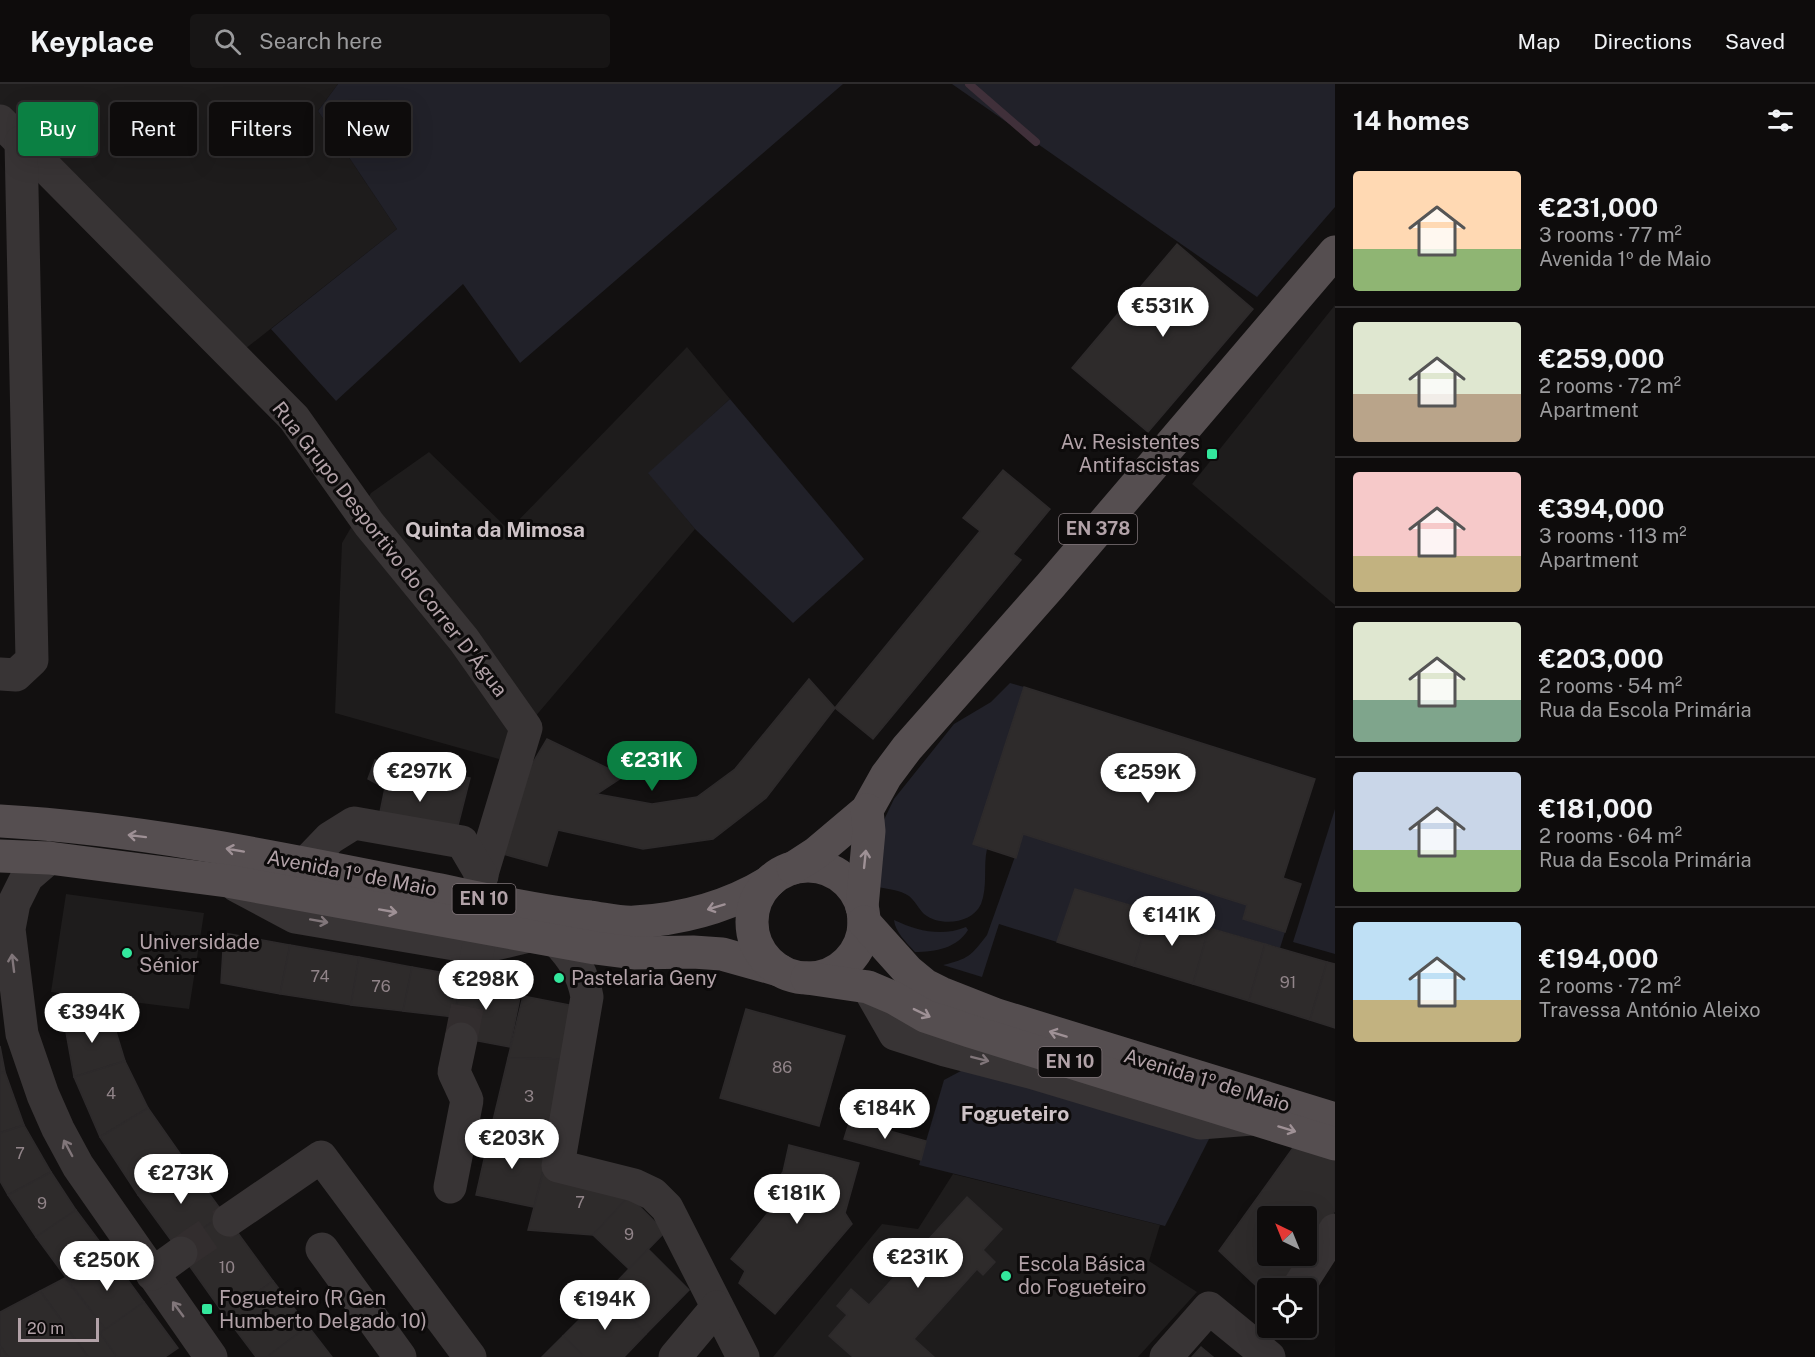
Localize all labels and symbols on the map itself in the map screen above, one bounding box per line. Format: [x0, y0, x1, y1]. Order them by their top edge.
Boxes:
pin: €531K [1121, 287, 1205, 338]
street label: Rua Grupo Desportivo do Correr D'Água [267, 396, 513, 701]
place label: Av. Resistentes Antifascistas [1060, 430, 1200, 477]
marker: Av. Resistentes Antifascistas [1205, 447, 1219, 461]
road number: EN 378 [1059, 514, 1137, 544]
district label: Quinta da Mimosa [405, 517, 585, 542]
pin: €231K [610, 741, 694, 792]
pin: €297K [378, 752, 462, 803]
pin: €259K [1106, 753, 1190, 804]
one-way arrow [128, 830, 147, 841]
one-way arrow [226, 844, 246, 855]
street label: Avenida 1º de Maio [265, 845, 439, 901]
one-way arrow [860, 849, 871, 869]
road number: EN 10 [452, 884, 516, 914]
pin: €141K [1130, 896, 1214, 947]
one-way arrow [707, 902, 726, 913]
one-way arrow [378, 906, 398, 917]
one-way arrow [308, 916, 328, 927]
place label: Universidade Sénior [139, 930, 260, 977]
marker: Universidade Sénior [120, 946, 134, 960]
one-way arrow [7, 953, 18, 973]
pin: €298K [444, 960, 528, 1011]
place label: Pastelaria Geny [571, 966, 717, 990]
house number: 74 [310, 967, 330, 986]
marker: Pastelaria Geny [552, 971, 566, 985]
house number: 91 [1280, 973, 1296, 992]
house number: 76 [371, 977, 391, 996]
pin: €394K [50, 993, 134, 1044]
one-way arrow [912, 1008, 930, 1020]
one-way arrow [1049, 1028, 1068, 1039]
street label: Avenida 1º de Maio [1121, 1043, 1293, 1117]
road number: EN 10 [1038, 1047, 1102, 1077]
one-way arrow [970, 1054, 989, 1066]
house number: 86 [772, 1058, 792, 1077]
house number: 4 [106, 1084, 116, 1103]
house number: 3 [524, 1087, 534, 1106]
pin: €184K [843, 1089, 927, 1140]
district label: Fogueteiro [961, 1101, 1069, 1126]
pin: €203K [470, 1119, 554, 1170]
one-way arrow [1278, 1124, 1297, 1135]
one-way arrow [62, 1140, 74, 1157]
house number: 7 [15, 1144, 25, 1163]
pin: €273K [139, 1154, 223, 1205]
pin: €181K [755, 1174, 839, 1225]
house number: 7 [575, 1193, 585, 1212]
house number: 9 [37, 1194, 47, 1213]
north arrow [1257, 1206, 1317, 1266]
house number: 9 [624, 1225, 634, 1244]
pin: €231K [876, 1238, 960, 1289]
pin: €250K [65, 1241, 149, 1292]
place label: Escola Básica do Fogueteiro [1018, 1252, 1146, 1299]
house number: 10 [219, 1258, 235, 1277]
marker: Escola Básica do Fogueteiro [999, 1269, 1013, 1283]
pin: €194K [563, 1280, 647, 1331]
place label: Fogueteiro (R Gen Humberto Delgado 10) [219, 1286, 427, 1333]
one-way arrow [171, 1302, 184, 1318]
marker: Fogueteiro (R Gen Humberto Delgado 10) [200, 1302, 214, 1316]
scale bar [18, 1315, 99, 1342]

